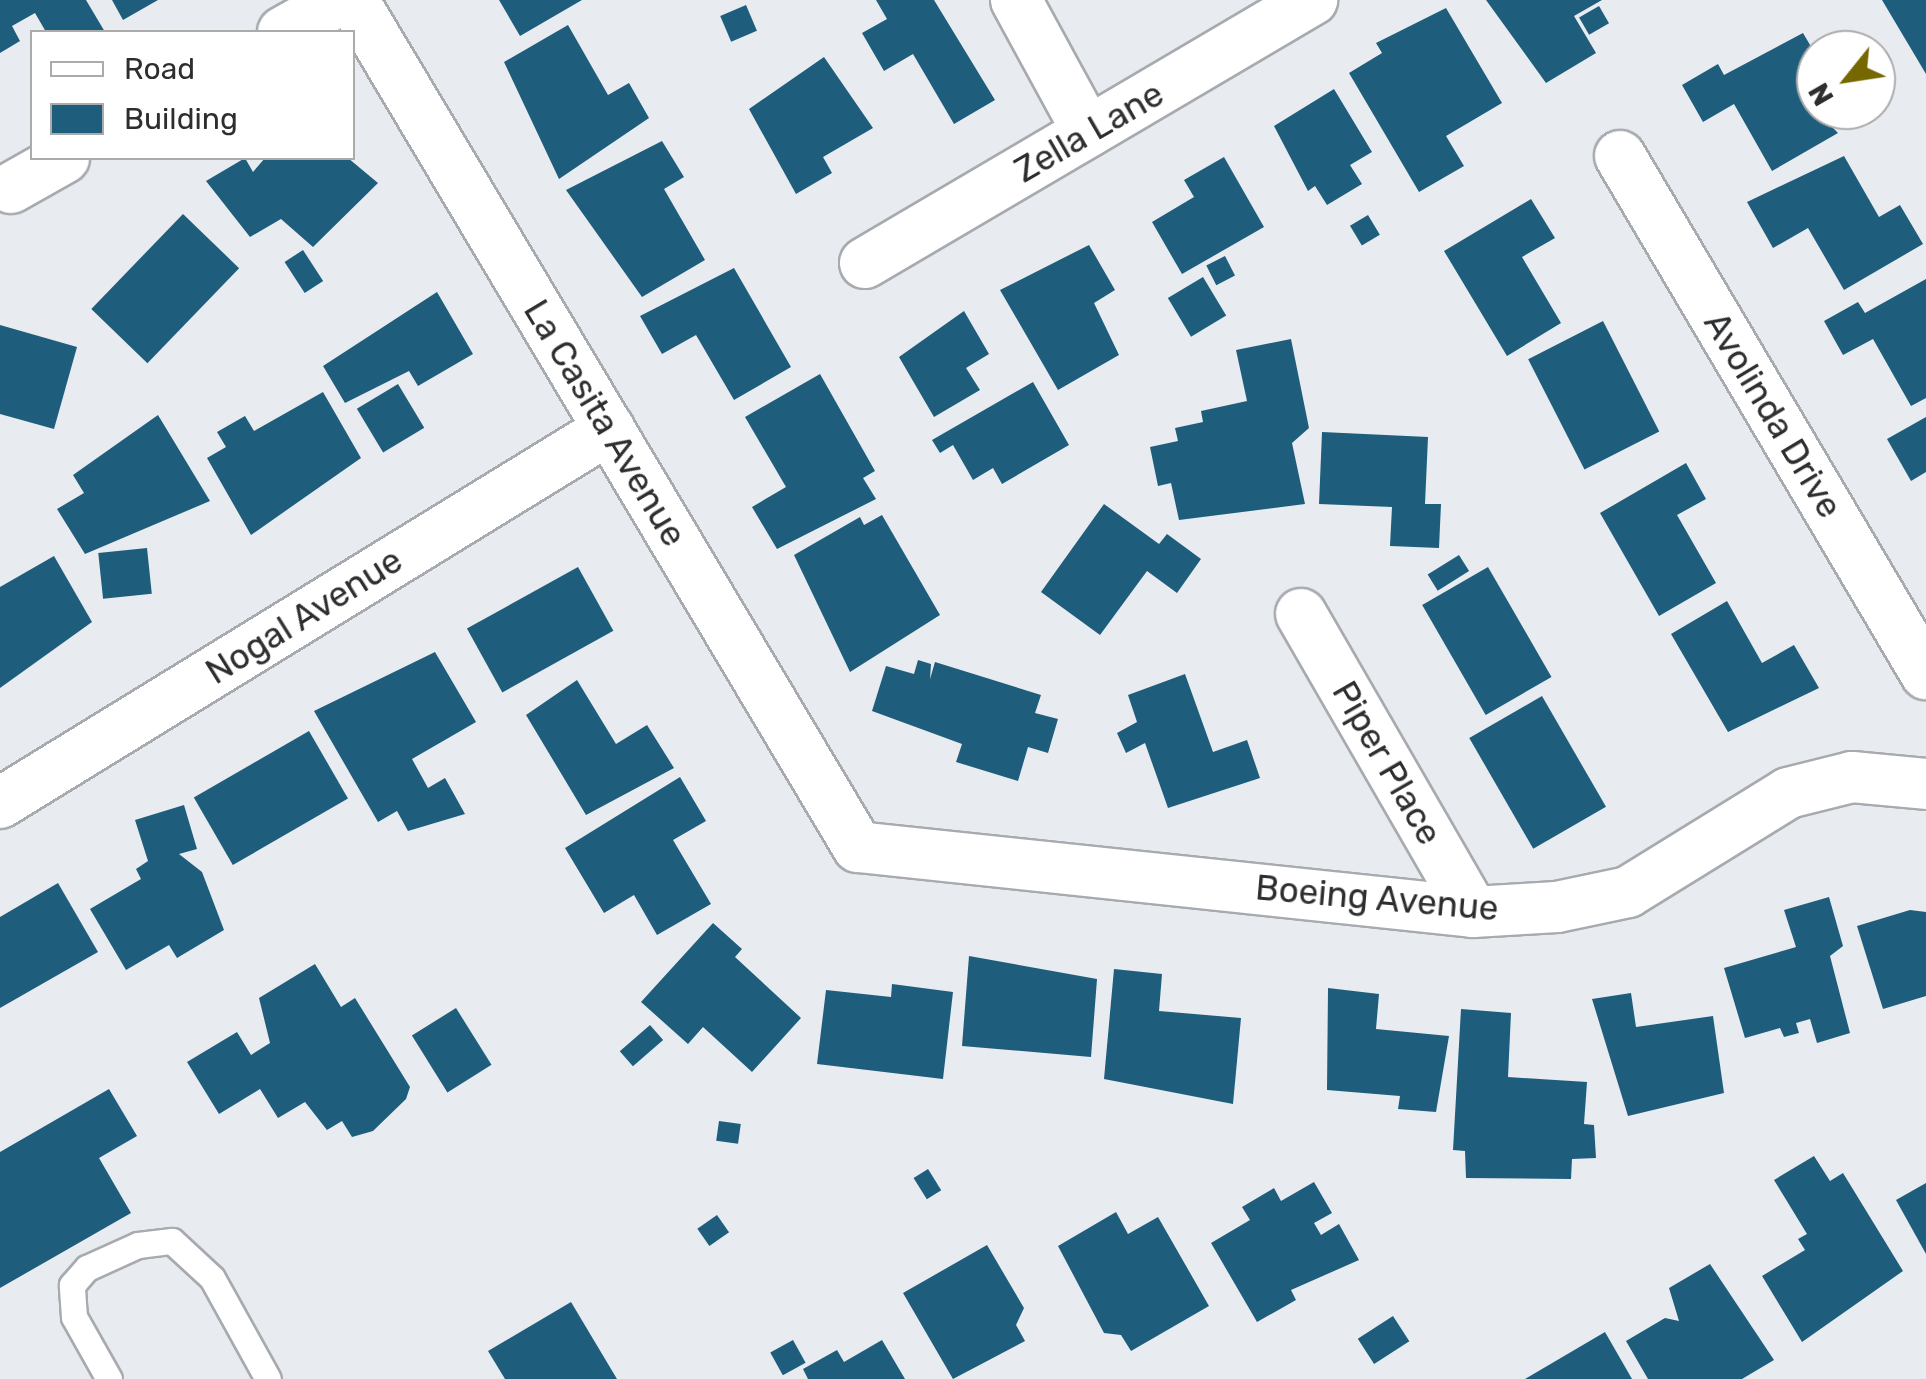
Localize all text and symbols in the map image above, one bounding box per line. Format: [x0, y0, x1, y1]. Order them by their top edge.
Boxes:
legend [30, 30, 355, 160]
north arrow [1796, 30, 1896, 130]
text: Road [124, 51, 195, 87]
street label: Zella Lane [1007, 73, 1171, 191]
text: N [1802, 77, 1841, 111]
text: Building [124, 101, 238, 137]
street label: La Casita Avenue [515, 292, 695, 554]
street label: Avolinda Drive [1695, 305, 1851, 525]
street label: Nogal Avenue [198, 539, 410, 693]
street label: Piper Place [1323, 673, 1451, 853]
street label: Boeing Avenue [1253, 866, 1501, 930]

